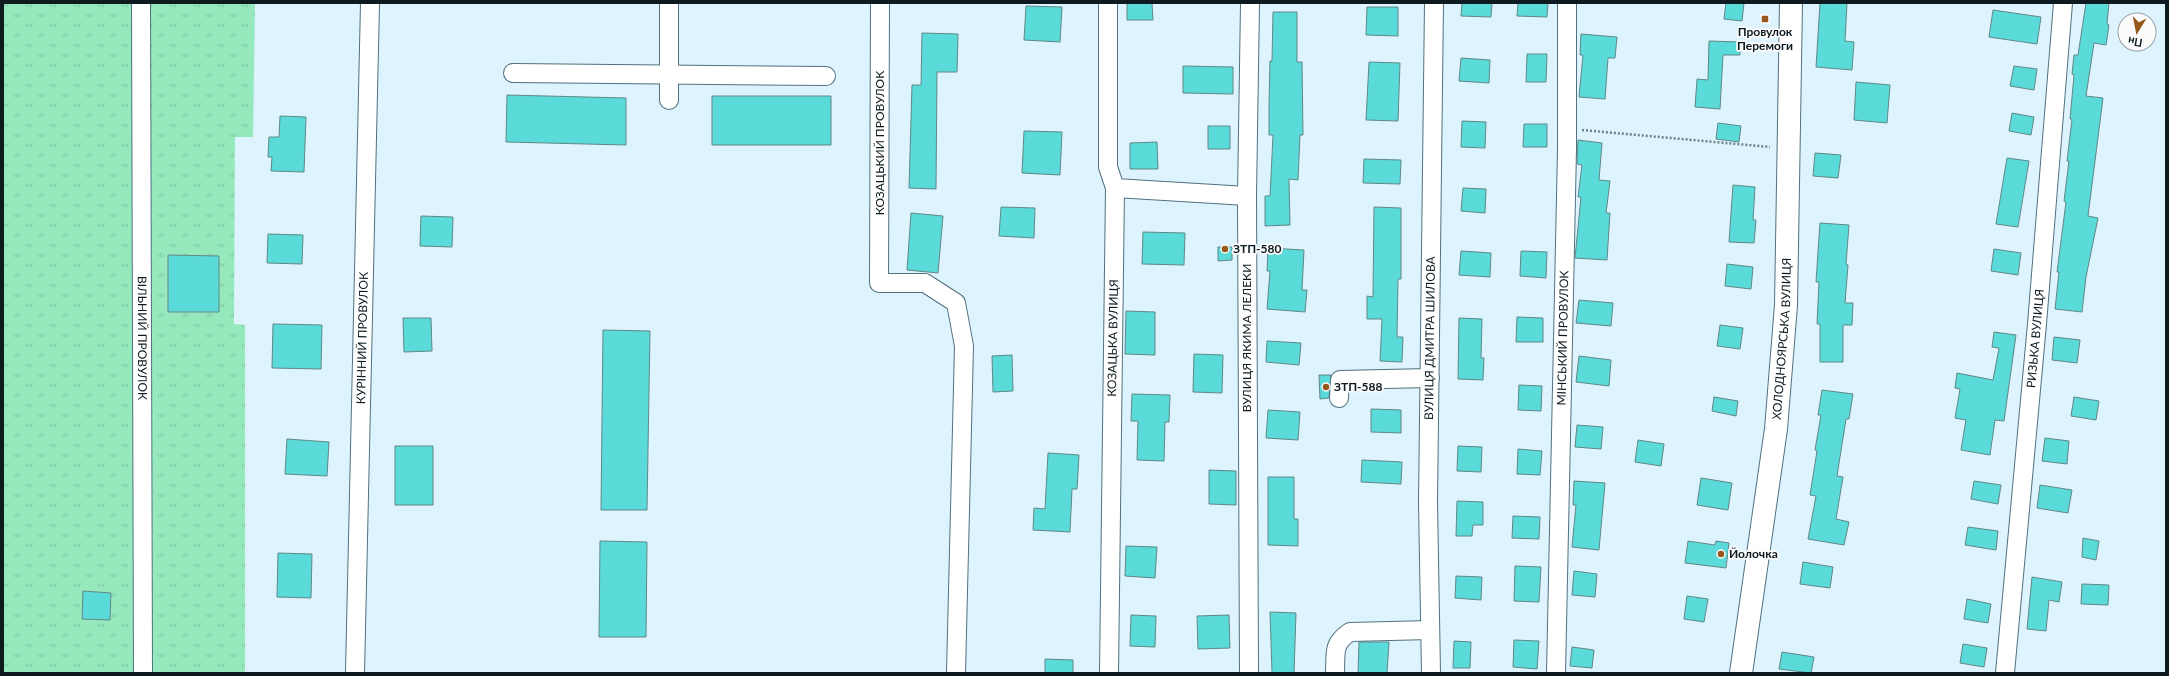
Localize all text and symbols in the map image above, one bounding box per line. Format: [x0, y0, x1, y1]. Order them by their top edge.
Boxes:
north arrow [2117, 12, 2157, 52]
marker: Провулок Перемоги [1760, 14, 1770, 24]
place label: Провулок Перемоги [1737, 24, 1793, 53]
text: Пн [2127, 35, 2143, 50]
street label: КОЗАЦЬКИЙ ПРОВУЛОК [872, 71, 887, 215]
place label: ЗТП-580 [1233, 241, 1281, 256]
marker: ЗТП-580 [1220, 244, 1230, 254]
street label: ВУЛИЦЯ ДМИТРА ШИЛОВА [1421, 255, 1438, 420]
street label: ХОЛОДНОЯРСЬКА ВУЛИЦЯ [1769, 258, 1794, 420]
street label: ВУЛИЦЯ ЯКИМА ЛЕЛЕКИ [1239, 264, 1254, 412]
street label: МІНСЬКИЙ ПРОВУЛОК [1554, 270, 1571, 406]
street label: КУРІННИЙ ПРОВУЛОК [353, 272, 371, 404]
street label: ВІЛЬНИЙ ПРОВУЛОК [135, 276, 150, 400]
street label: КОЗАЦЬКА ВУЛИЦЯ [1104, 279, 1121, 397]
street label: РИЗЬКА ВУЛИЦЯ [2023, 288, 2047, 389]
place label: ЗТП-588 [1334, 379, 1382, 394]
marker: ЗТП-588 [1321, 382, 1331, 392]
place label: Йолочка [1729, 546, 1778, 561]
marker: Йолочка [1716, 549, 1726, 559]

